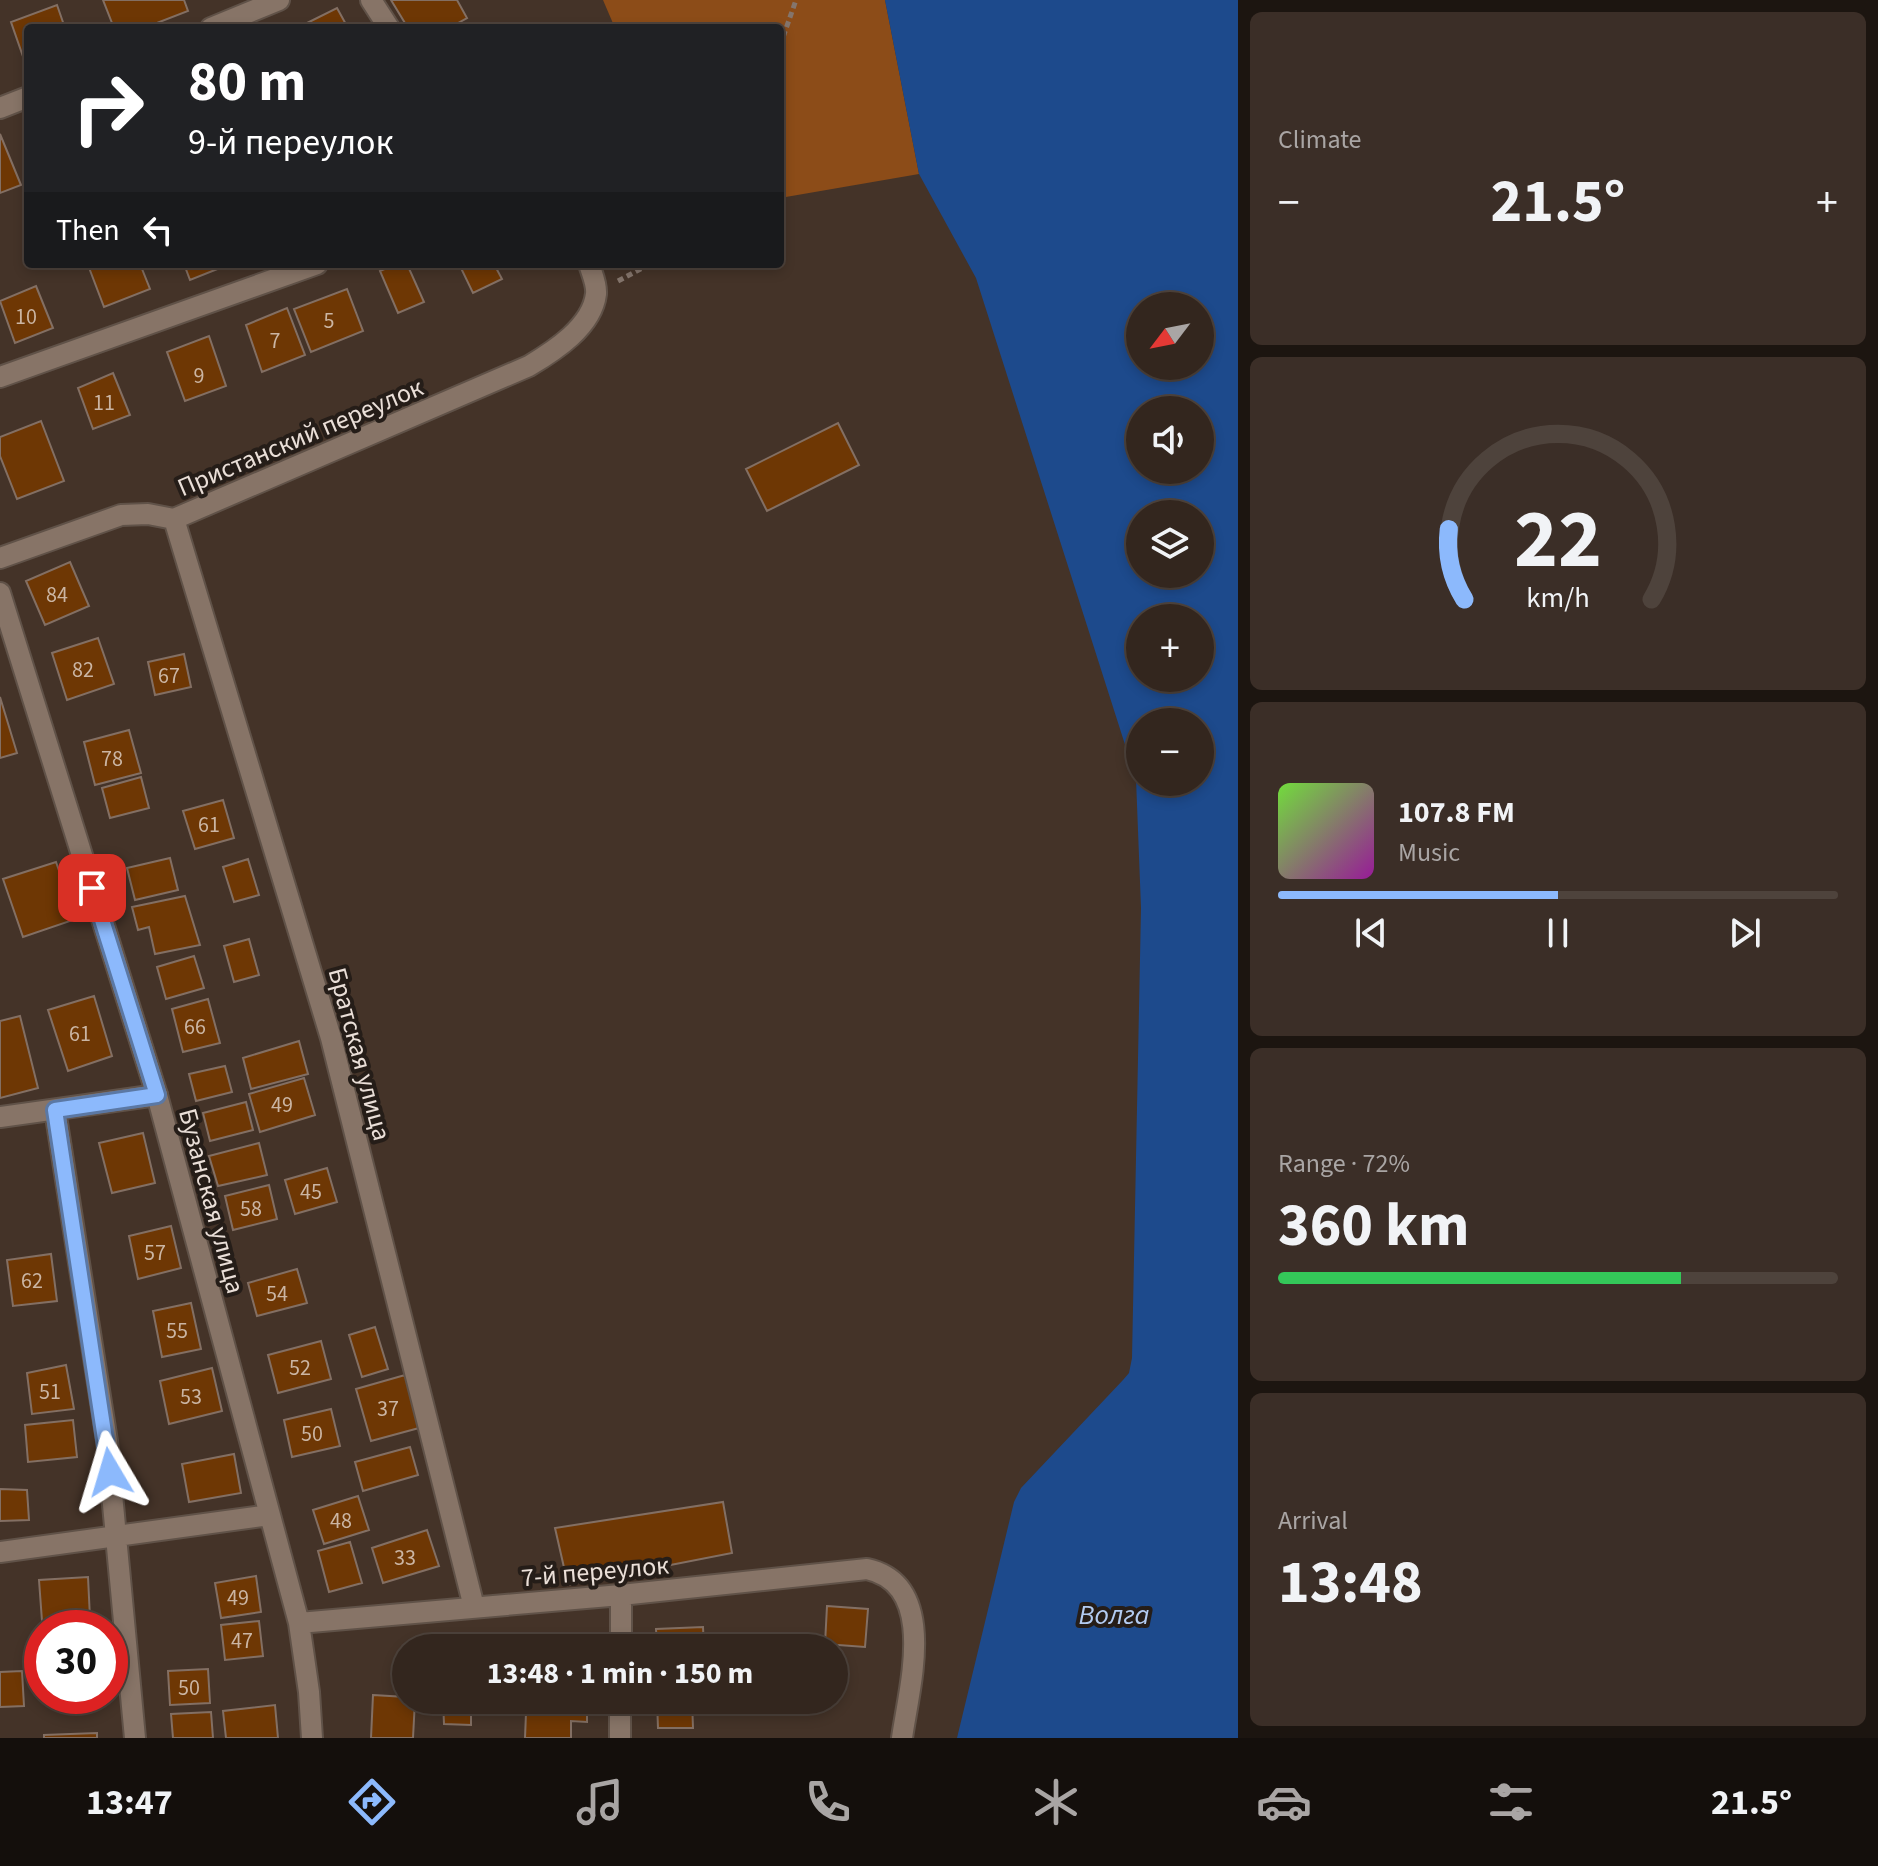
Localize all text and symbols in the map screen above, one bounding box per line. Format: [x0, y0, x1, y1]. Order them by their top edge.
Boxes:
text: 80 m [188, 43, 306, 122]
icon: right [56, 56, 160, 160]
text: 9-й переулок [188, 117, 393, 168]
text: Climate [1278, 121, 1362, 158]
text: 21.5° [1491, 160, 1625, 245]
text: − [1278, 172, 1300, 235]
text: + [1816, 172, 1838, 235]
icon: left [136, 208, 180, 252]
text: Then [56, 209, 120, 252]
north arrow [1126, 292, 1214, 380]
map controls [1126, 292, 1214, 796]
house number: 10 [15, 301, 37, 333]
house number: 5 [324, 305, 334, 337]
house number: 7 [270, 325, 281, 357]
house number: 9 [194, 360, 204, 392]
street label: Пристанский переулок [172, 369, 429, 506]
house number: 11 [93, 387, 115, 419]
button: sound [1126, 396, 1214, 484]
text: 22 [1514, 480, 1602, 598]
button: layers [1126, 500, 1214, 588]
text: km/h [1526, 578, 1590, 618]
house number: 84 [46, 579, 68, 611]
button: + [1126, 604, 1214, 692]
house number: 82 [72, 654, 94, 686]
house number: 67 [158, 660, 180, 692]
button: − [1126, 708, 1214, 796]
house number: 78 [101, 743, 123, 775]
text: 107.8 FM [1398, 791, 1515, 834]
house number: 61 [198, 809, 220, 841]
text: Music [1398, 834, 1460, 871]
pin [58, 854, 126, 922]
icon: arrive [70, 866, 114, 910]
icon: previous [1349, 911, 1393, 955]
icon: pause [1536, 911, 1580, 955]
icon: next [1723, 911, 1767, 955]
street label: Братская улица [319, 963, 400, 1145]
house number: 66 [184, 1011, 206, 1043]
house number: 61 [69, 1018, 91, 1050]
house number: 49 [271, 1089, 293, 1121]
street label: Бузанская улица [169, 1104, 254, 1298]
text: Range · 72% [1278, 1145, 1410, 1182]
house number: 45 [300, 1176, 322, 1208]
text: 360 km [1278, 1184, 1469, 1269]
house number: 58 [240, 1193, 262, 1225]
house number: 57 [144, 1237, 166, 1269]
house number: 62 [21, 1265, 43, 1297]
house number: 54 [266, 1278, 288, 1310]
house number: 55 [166, 1315, 188, 1347]
house number: 52 [289, 1352, 311, 1384]
house number: 51 [39, 1376, 61, 1408]
house number: 53 [180, 1381, 202, 1413]
house number: 37 [377, 1393, 399, 1425]
house number: 50 [301, 1418, 323, 1450]
position arrow [68, 1430, 152, 1514]
text: Arrival [1278, 1502, 1348, 1539]
house number: 48 [330, 1505, 352, 1537]
text: 13:48 [1278, 1541, 1423, 1626]
house number: 33 [394, 1542, 416, 1574]
street label: 7-й переулок [520, 1547, 671, 1596]
house number: 49 [227, 1582, 249, 1614]
water label: Волга [1079, 1595, 1149, 1635]
speed limit sign: 30 [24, 1610, 128, 1714]
house number: 47 [231, 1625, 253, 1657]
text: 13:48 · 1 min · 150 m [487, 1652, 753, 1695]
house number: 50 [178, 1672, 200, 1704]
icon: directions [344, 1774, 400, 1830]
icon: music [572, 1774, 628, 1830]
icon: phone [800, 1774, 856, 1830]
icon: climate [1028, 1774, 1084, 1830]
icon: car [1256, 1774, 1312, 1830]
icon: filters [1483, 1774, 1539, 1830]
text: 13:47 [86, 1777, 173, 1828]
text: 21.5° [1711, 1777, 1792, 1828]

